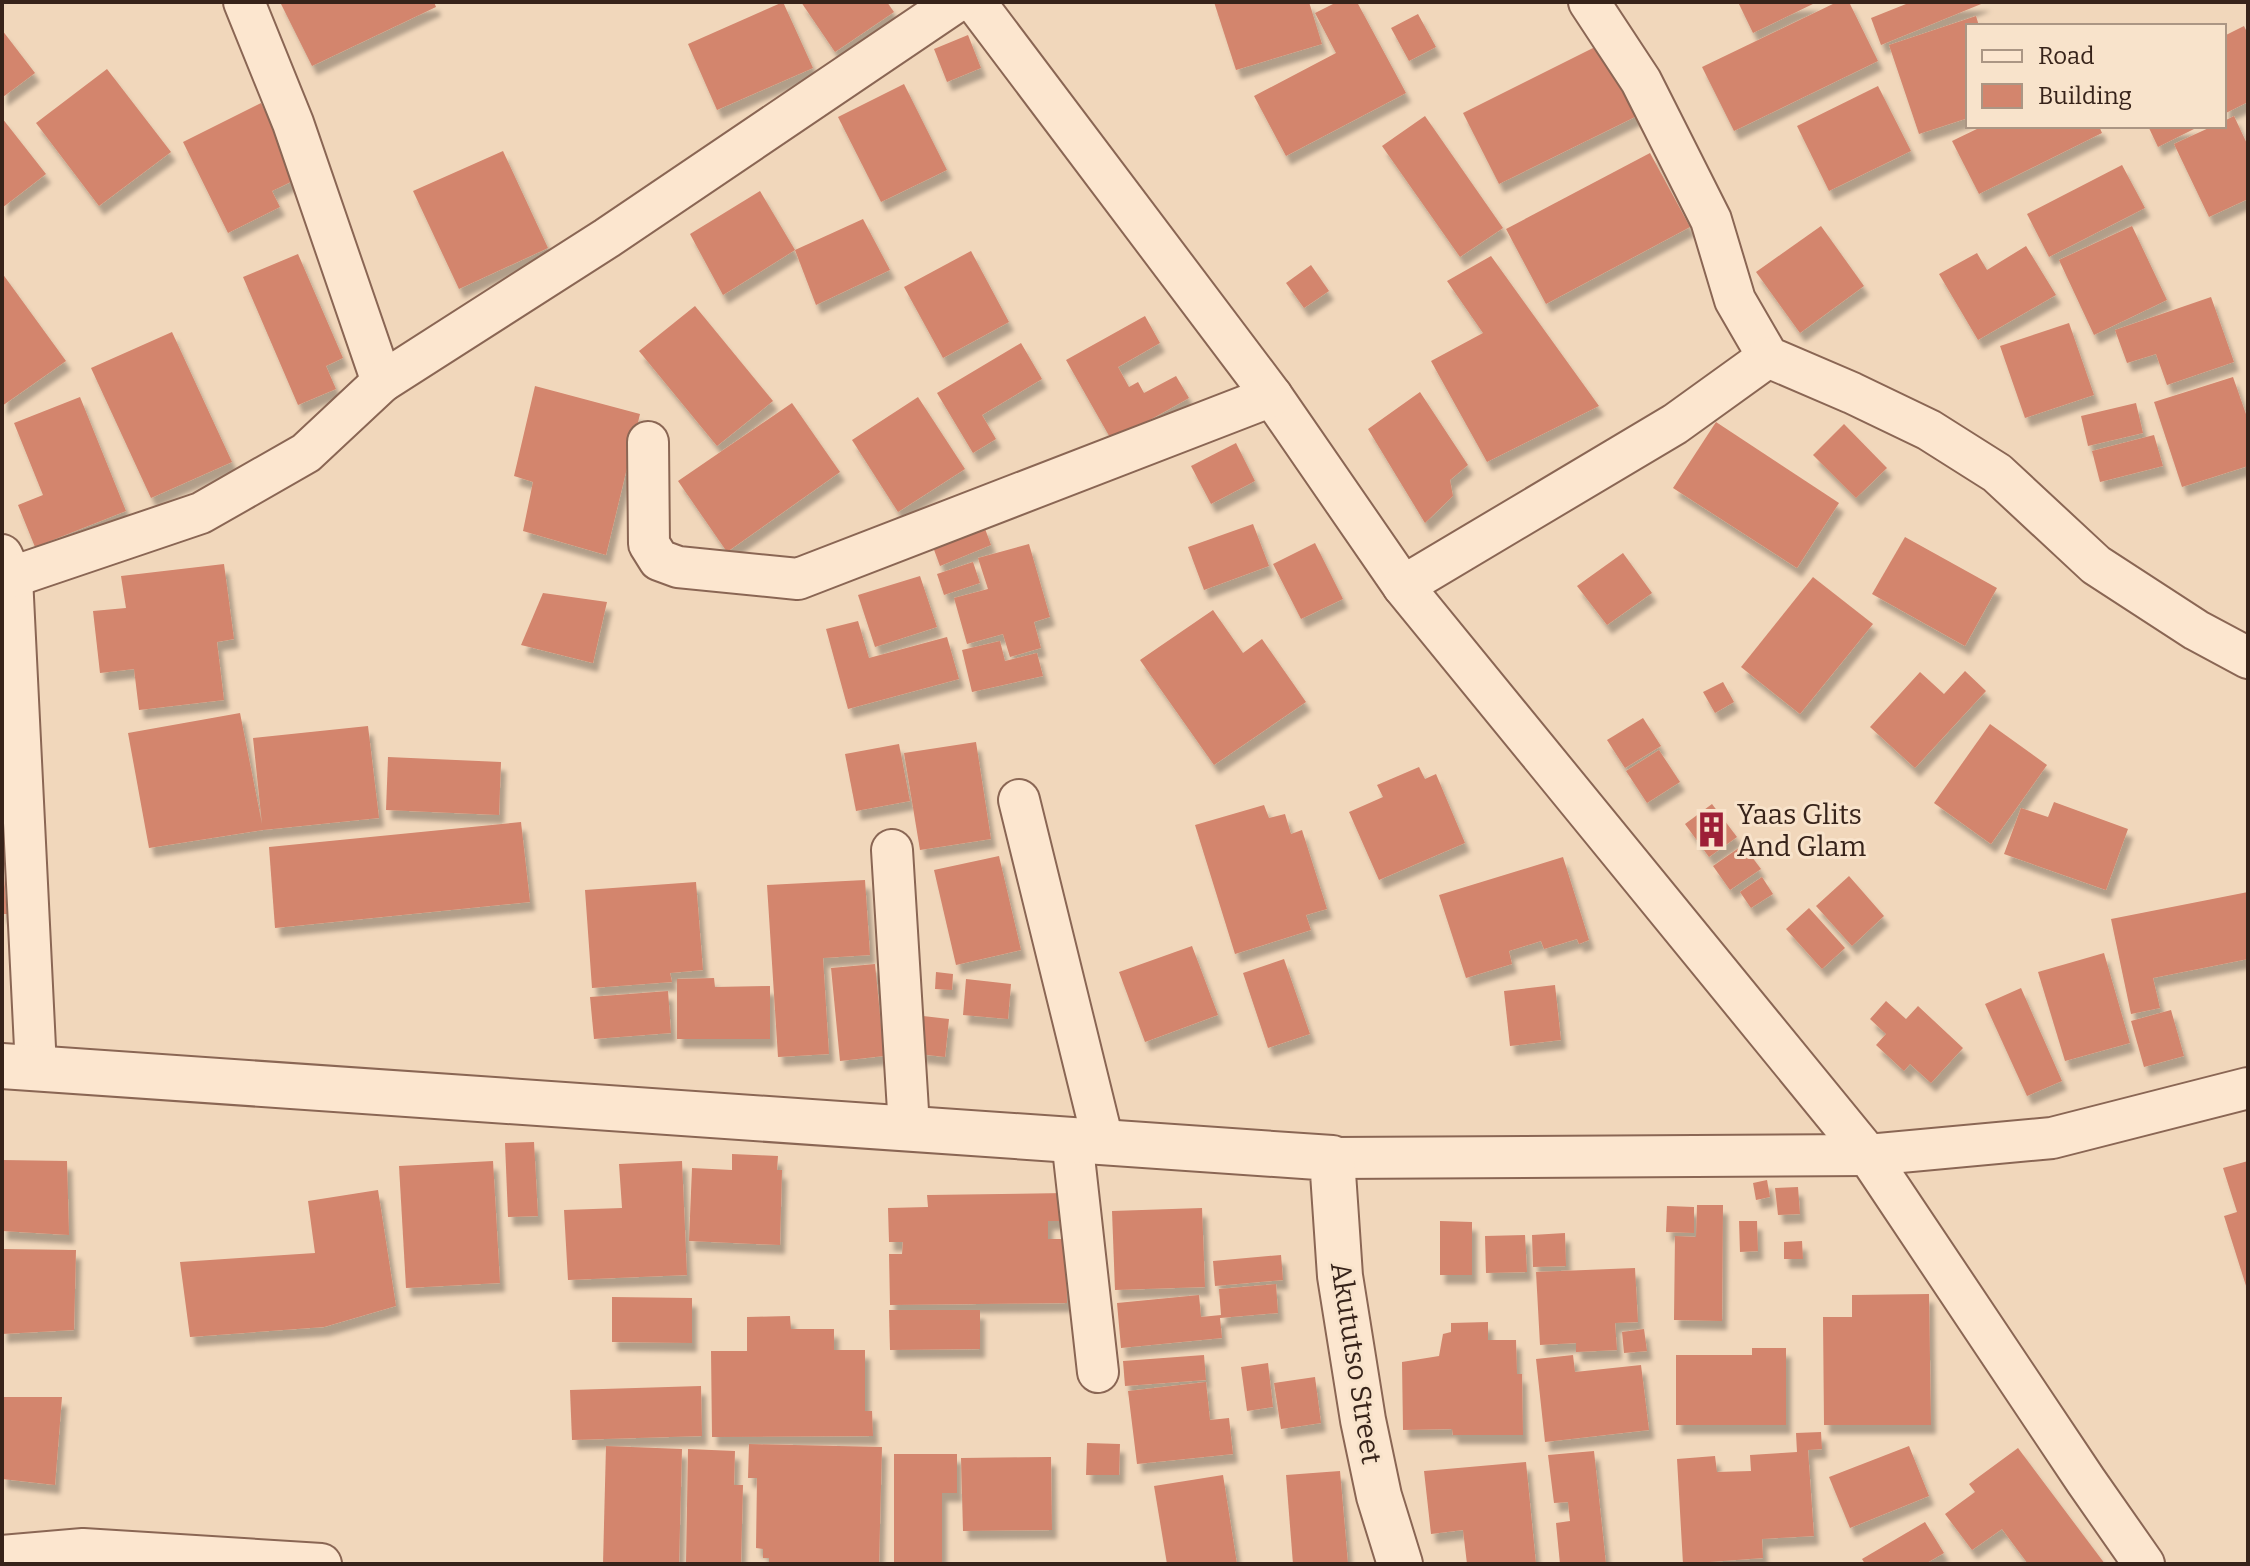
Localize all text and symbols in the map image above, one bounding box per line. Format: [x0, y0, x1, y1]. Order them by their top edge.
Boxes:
legend [1966, 24, 2226, 128]
text: Road [2038, 42, 2094, 70]
text: Building [2038, 82, 2132, 110]
place label: Yaas Glits And Glam [1737, 798, 1867, 863]
building icon: Yaas Glits And Glam [1692, 811, 1730, 849]
street label: Akututso Street [1324, 1260, 1388, 1466]

